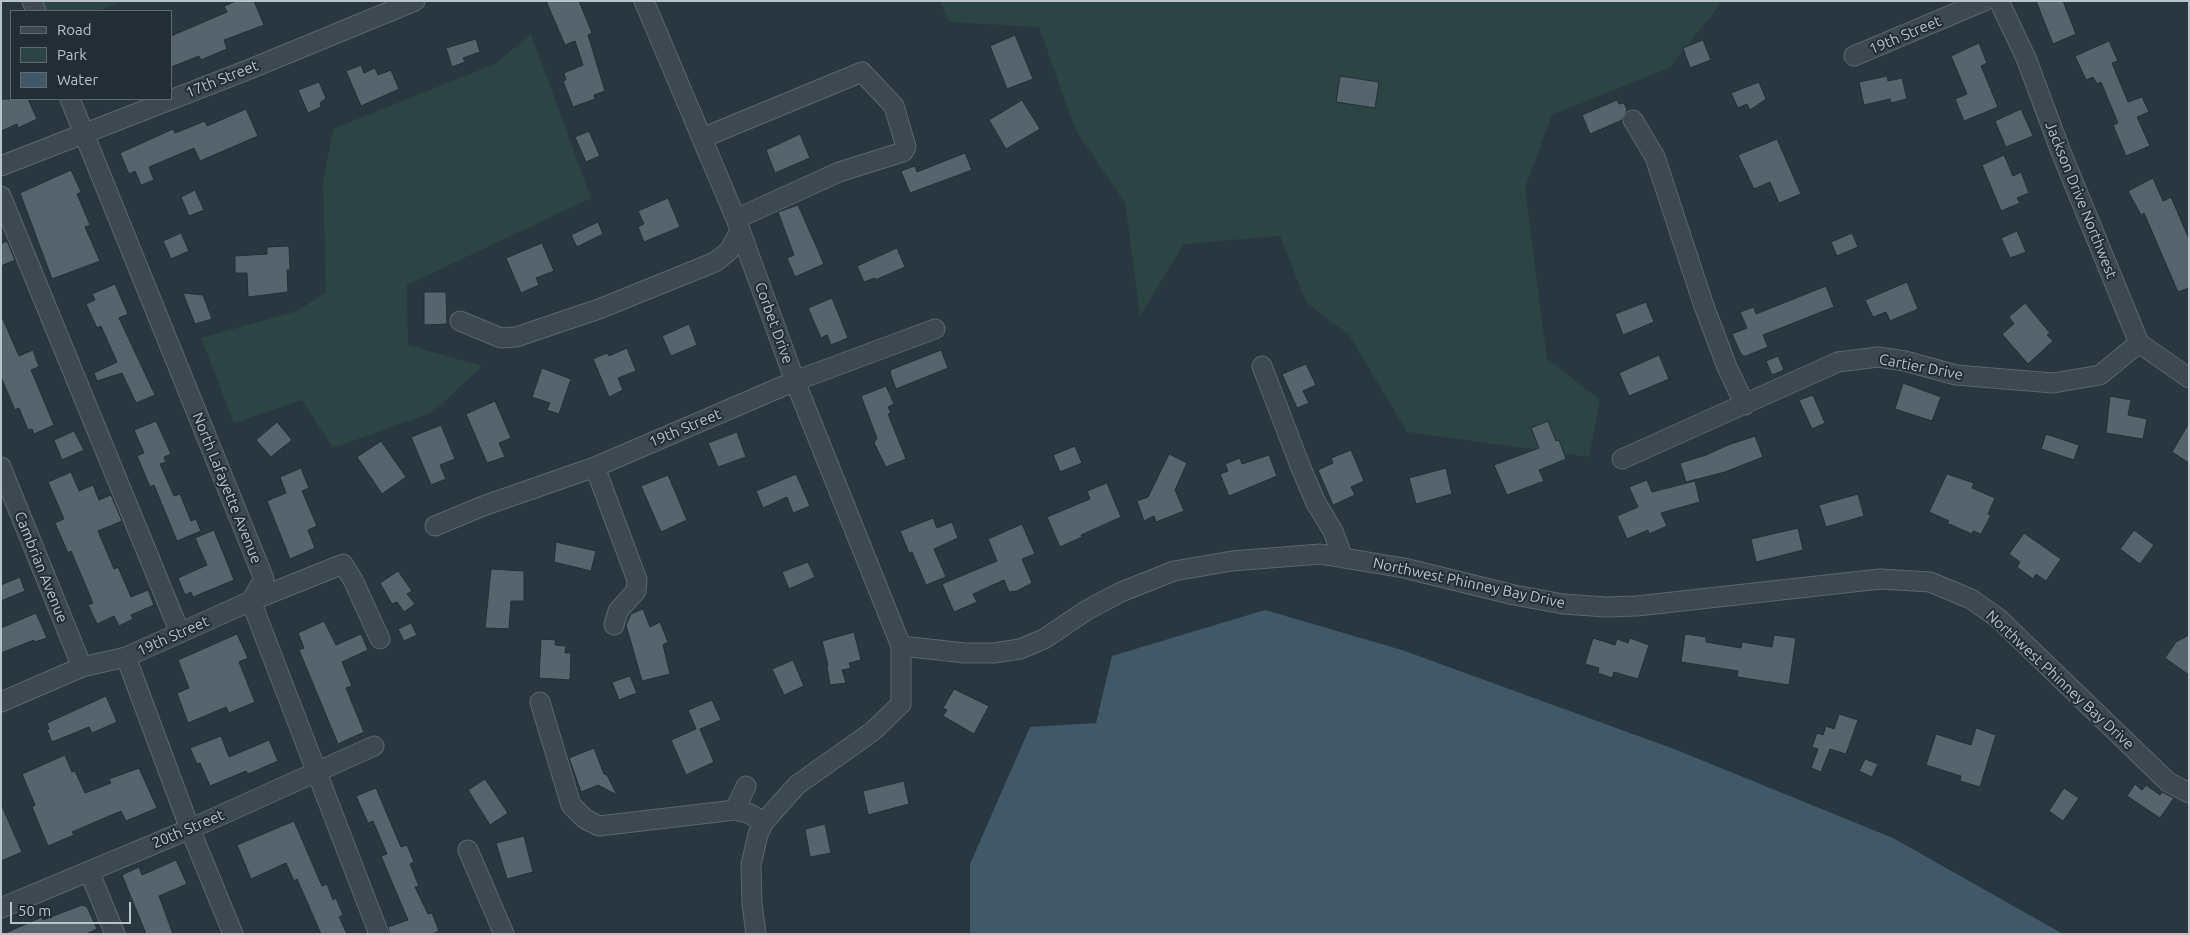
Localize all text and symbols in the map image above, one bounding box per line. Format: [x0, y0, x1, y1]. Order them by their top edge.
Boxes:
legend [10, 10, 172, 100]
street label: 19th Street [1866, 12, 1944, 58]
text: Road [57, 21, 92, 38]
text: Park [57, 46, 87, 63]
street label: 17th Street [183, 56, 261, 102]
text: Water [57, 71, 98, 88]
street label: Jackson Drive Northwest [2041, 119, 2121, 281]
street label: Corbet Drive [751, 280, 797, 366]
street label: Cartier Drive [1878, 350, 1964, 384]
street label: 19th Street [646, 405, 724, 451]
street label: North Lafayette Avenue [188, 410, 266, 566]
street label: Cambrian Avenue [11, 509, 71, 625]
street label: Northwest Phinney Bay Drive [1371, 554, 1567, 612]
street label: Northwest Phinney Bay Drive [1982, 607, 2138, 753]
street label: 19th Street [134, 612, 212, 660]
street label: 20th Street [149, 806, 227, 852]
scale bar [12, 892, 134, 924]
text: 50 m [18, 902, 51, 919]

